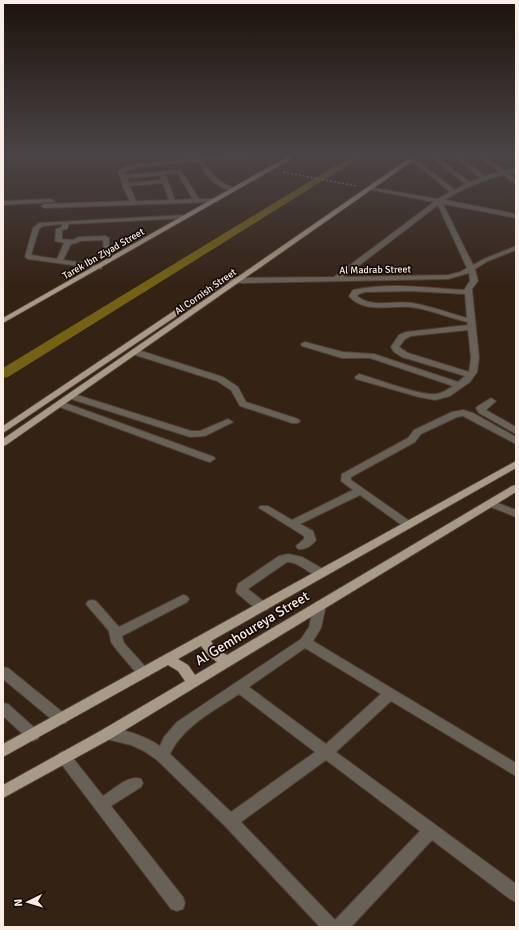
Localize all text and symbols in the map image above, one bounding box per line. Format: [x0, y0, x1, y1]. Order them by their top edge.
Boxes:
street label: Tarek Ibn Ziyad Street [61, 225, 147, 282]
street label: Al Madrab Street [339, 263, 411, 277]
street label: Al Cornish Street [173, 266, 239, 317]
street label: Al Gemhoureya Street [192, 588, 312, 669]
north arrow [8, 882, 48, 922]
text: N [12, 898, 25, 907]

